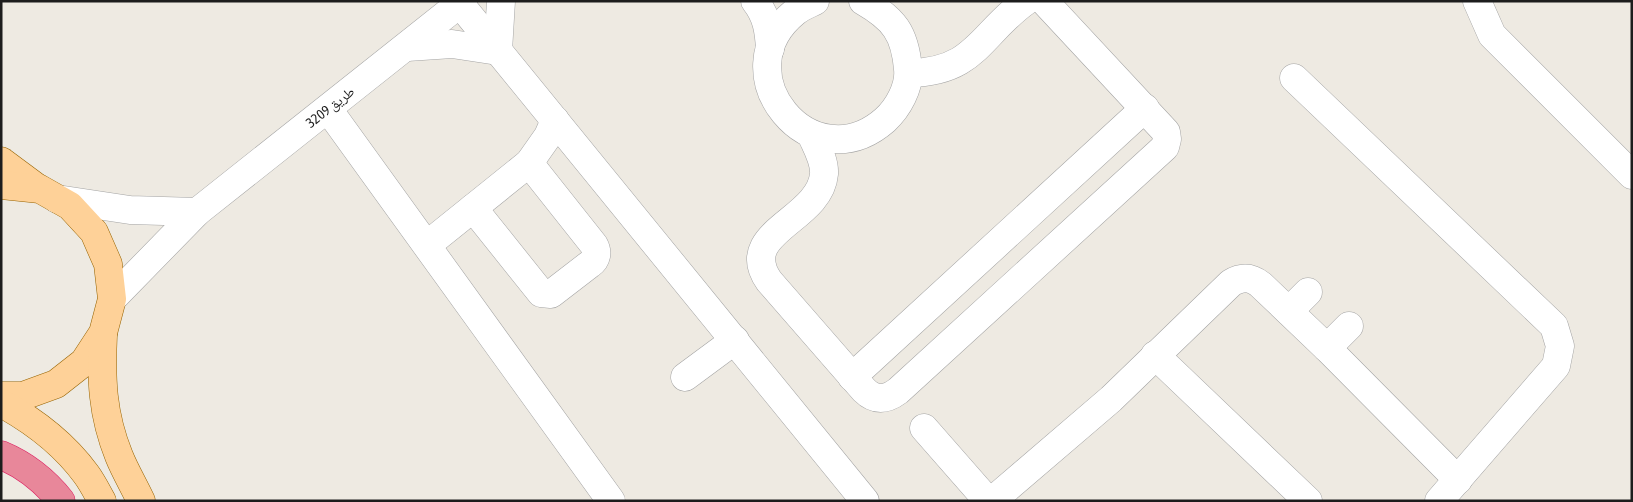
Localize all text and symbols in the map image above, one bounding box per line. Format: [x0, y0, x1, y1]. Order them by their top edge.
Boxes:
street label: طريق 3209 [303, 83, 359, 132]

